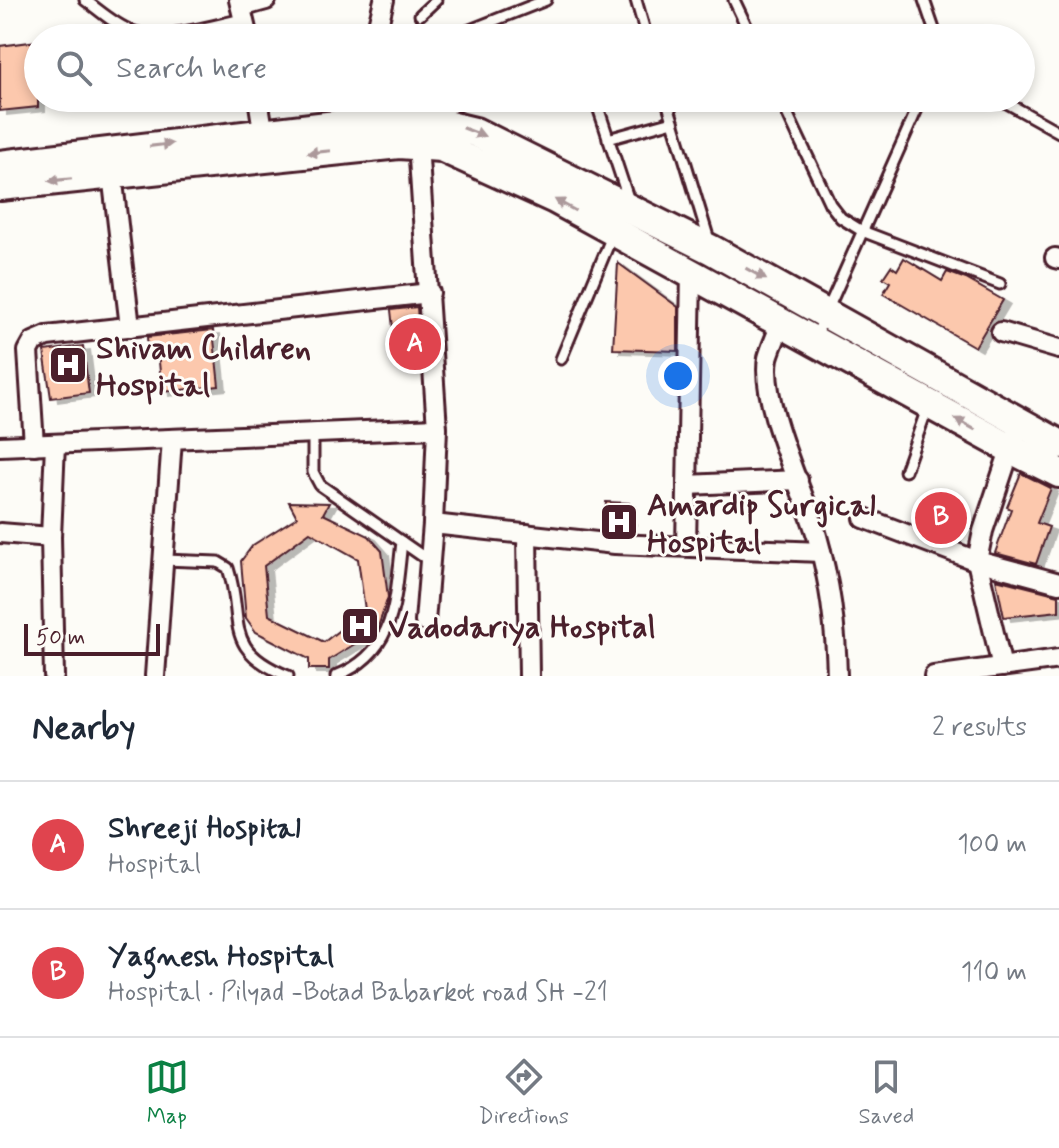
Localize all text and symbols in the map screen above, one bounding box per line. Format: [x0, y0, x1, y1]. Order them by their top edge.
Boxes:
search box [24, 24, 1035, 112]
icon: search [52, 46, 96, 90]
text: Search here [116, 49, 267, 88]
one-way arrow [462, 126, 486, 139]
one-way arrow [149, 139, 174, 152]
one-way arrow [306, 146, 331, 159]
one-way arrow [47, 173, 72, 186]
one-way arrow [554, 198, 576, 212]
one-way arrow [744, 268, 767, 281]
pin: A [389, 314, 441, 374]
place label: Shivam Children Hospital [96, 328, 311, 407]
hospital icon: Shivam Children Hospital [47, 344, 89, 386]
your location [658, 356, 698, 396]
one-way arrow [954, 418, 976, 432]
place label: Amardip Surgical Hospital [647, 485, 876, 564]
pin: B [915, 488, 967, 548]
hospital icon: Amardip Surgical Hospital [598, 501, 640, 543]
hospital icon: Vadodariya Hospital [339, 605, 381, 647]
place label: Vadodariya Hospital [388, 607, 656, 649]
scale bar [24, 620, 160, 656]
text: 50 m [36, 624, 85, 652]
text: Nearby [32, 706, 136, 751]
text: 2 results [932, 711, 1027, 745]
text: Shreeji Hospital [108, 809, 301, 848]
text: A [49, 828, 67, 862]
text: 100 m [957, 828, 1027, 862]
text: Hospital [108, 848, 201, 882]
text: Yagnesh Hospital [108, 937, 334, 976]
text: B [50, 956, 66, 990]
text: 110 m [961, 956, 1027, 990]
text: Hospital · Pilyad -Botad Babarkot road SH -21 [108, 976, 608, 1010]
tab: Map [145, 1055, 189, 1131]
tab: Directions [478, 1055, 569, 1131]
tab: Saved [859, 1055, 914, 1131]

